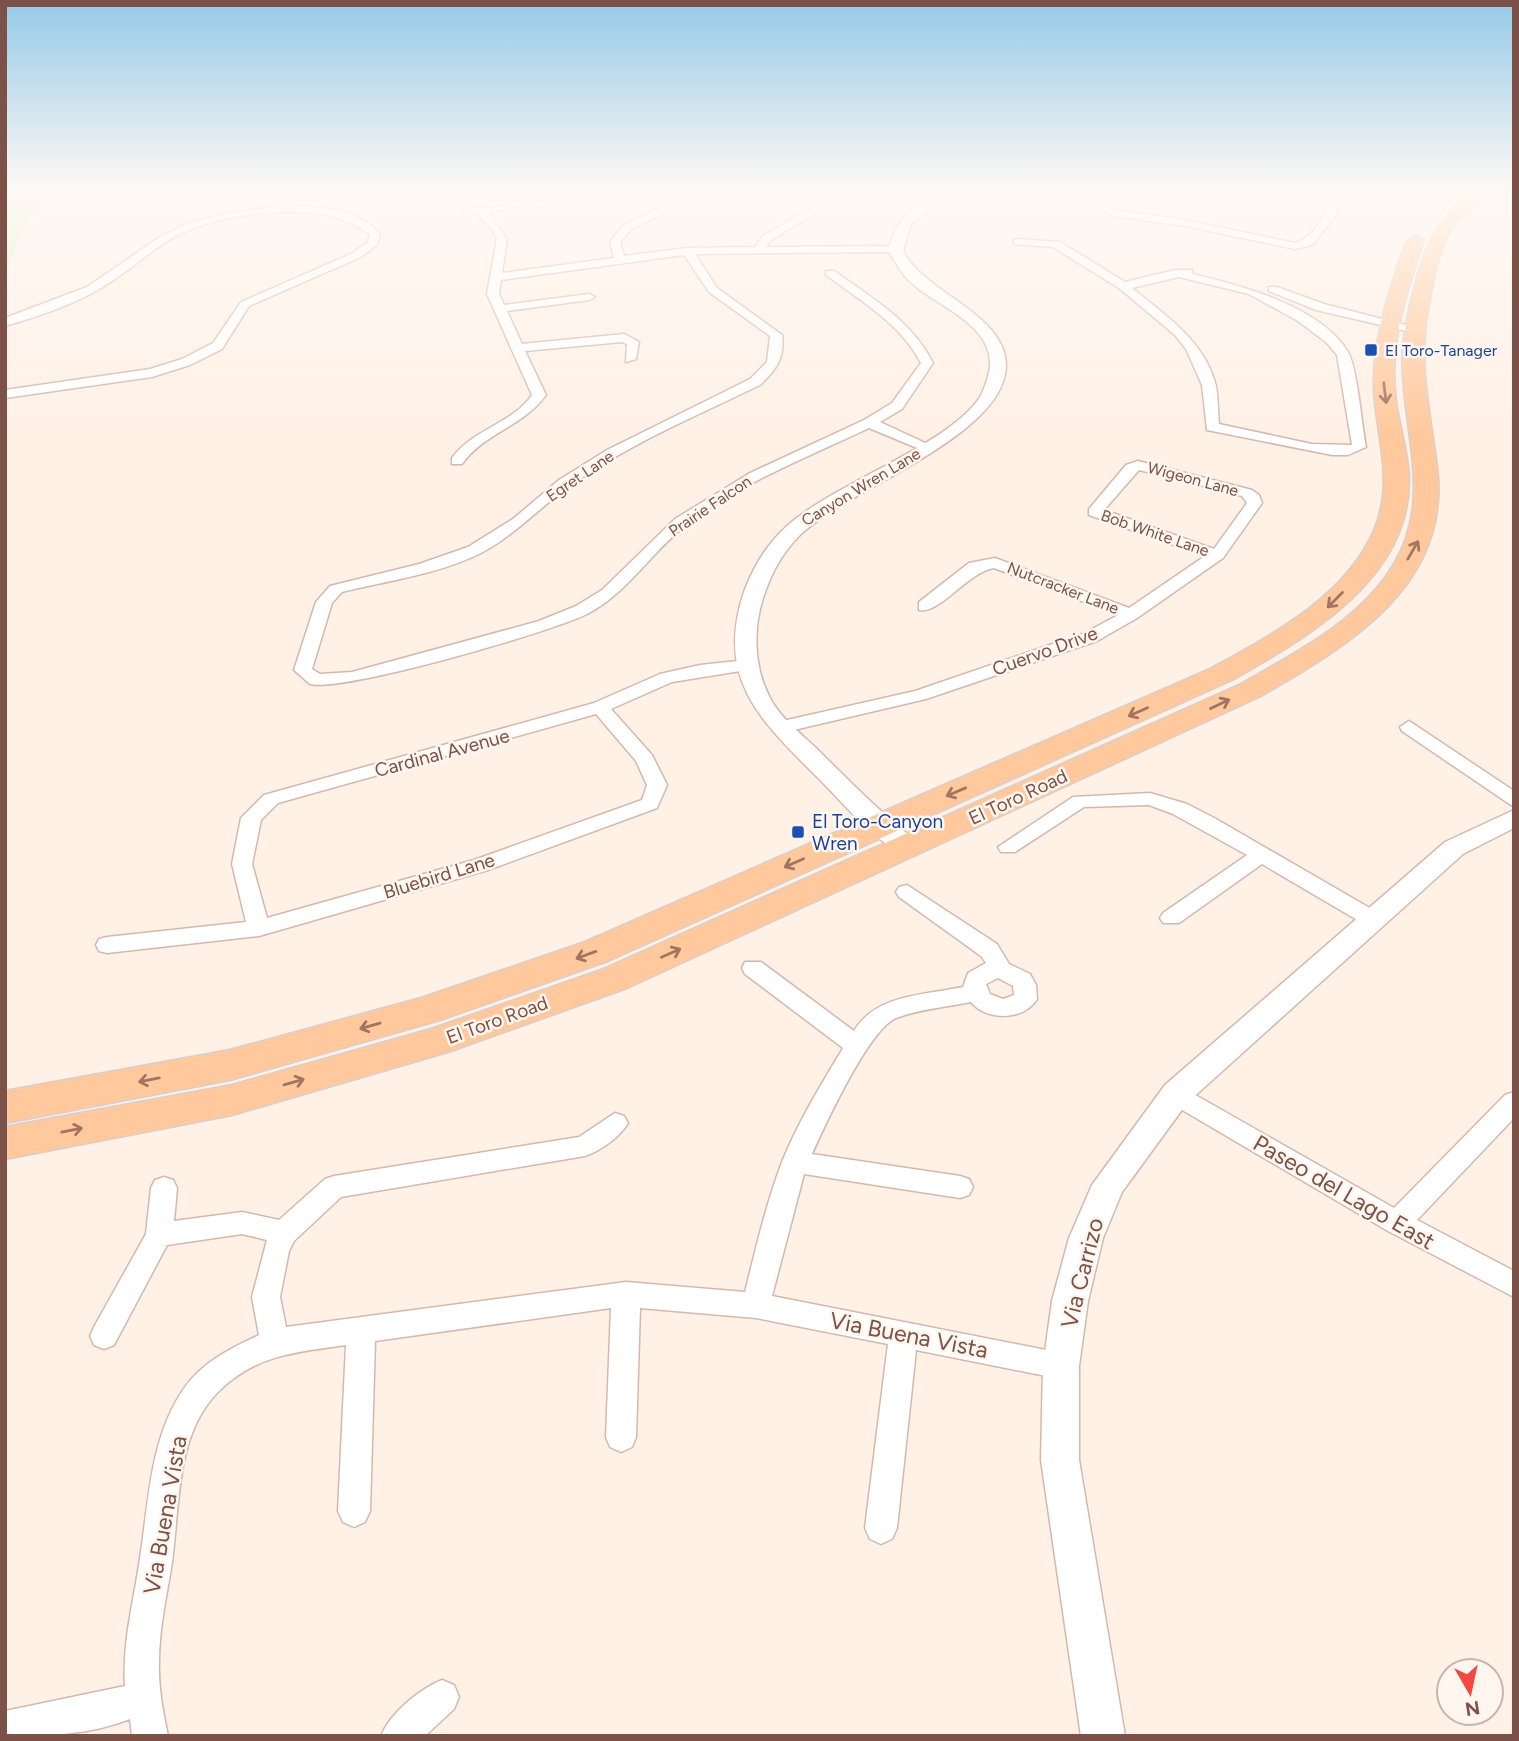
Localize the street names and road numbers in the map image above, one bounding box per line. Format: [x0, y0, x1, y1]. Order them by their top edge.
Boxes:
street label: Canyon Wren Lane [798, 444, 924, 530]
street label: Egret Lane [543, 446, 618, 505]
street label: Wigeon Lane [1145, 458, 1241, 500]
street label: Prairie Falcon [665, 471, 755, 541]
street label: Bob White Lane [1098, 506, 1212, 560]
street label: Nutcracker Lane [1004, 558, 1122, 618]
street label: Cuervo Drive [989, 621, 1101, 681]
street label: Cardinal Avenue [372, 724, 512, 782]
street label: El Toro Road [965, 764, 1071, 830]
street label: Bluebird Lane [381, 848, 497, 904]
street label: El Toro Road [443, 991, 551, 1049]
street label: Paseo del Lago East [1248, 1129, 1440, 1255]
street label: Via Carrizo [1055, 1215, 1109, 1331]
street label: Via Buena Vista [827, 1306, 991, 1364]
street label: Via Buena Vista [137, 1433, 193, 1597]

